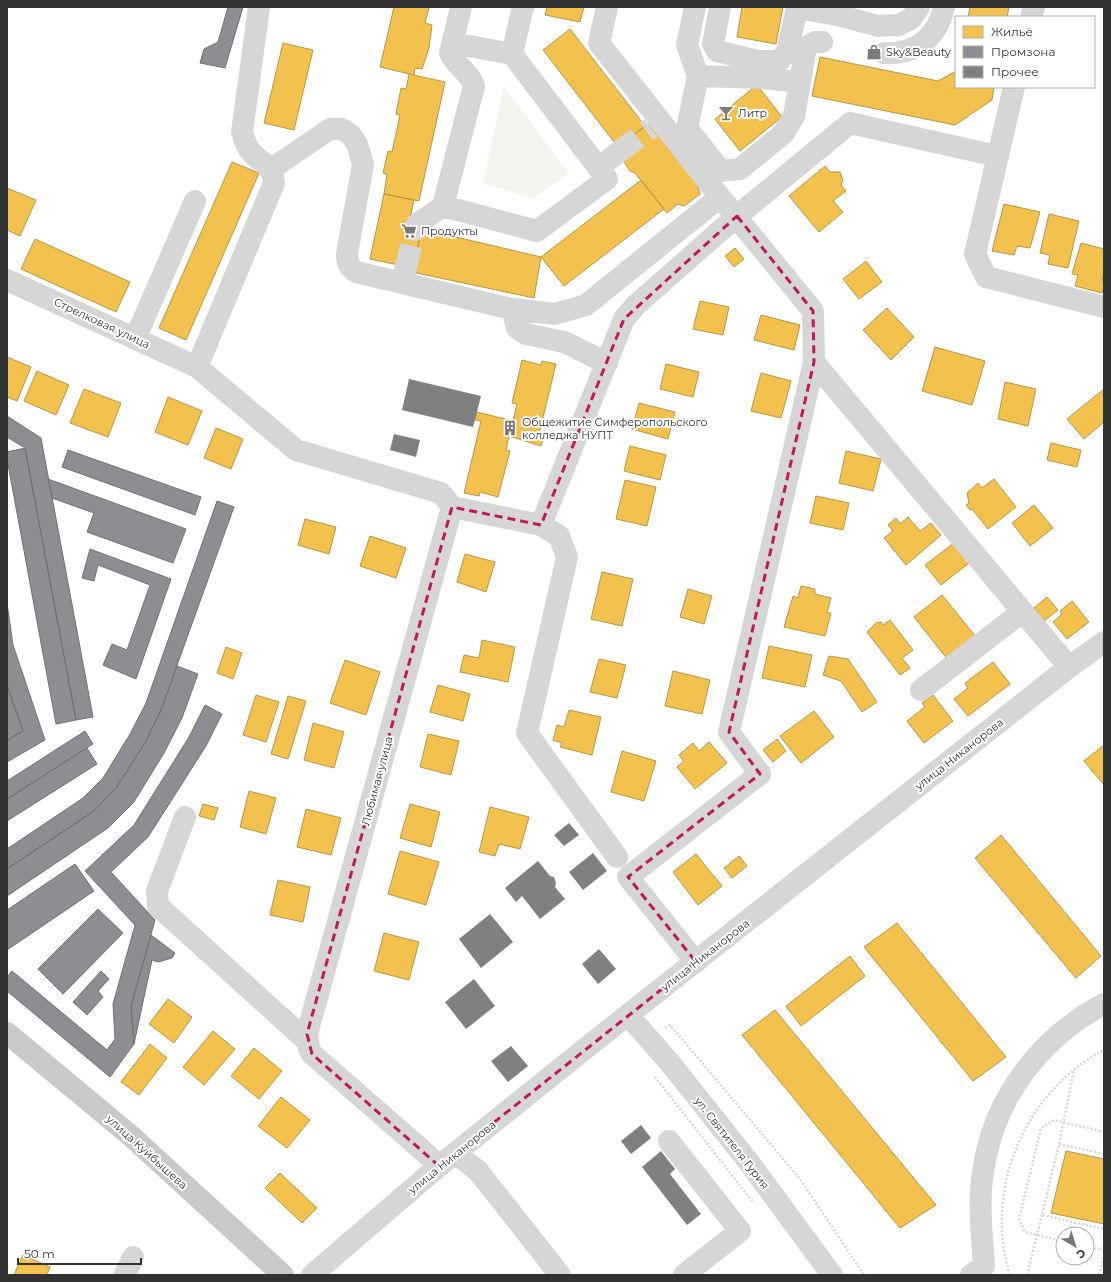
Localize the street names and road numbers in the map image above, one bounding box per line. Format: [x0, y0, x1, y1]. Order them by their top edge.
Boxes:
street label: Стрелковая улица [52, 295, 152, 351]
street label: улица Никанорова [911, 715, 1006, 794]
street label: Любимая улица [358, 735, 396, 827]
street label: улица Никанорова [657, 916, 752, 995]
street label: ул. Святителя Гурия [691, 1093, 772, 1192]
street label: улица Куйбышева [103, 1111, 190, 1192]
street label: улица Никанорова [405, 1117, 499, 1197]

